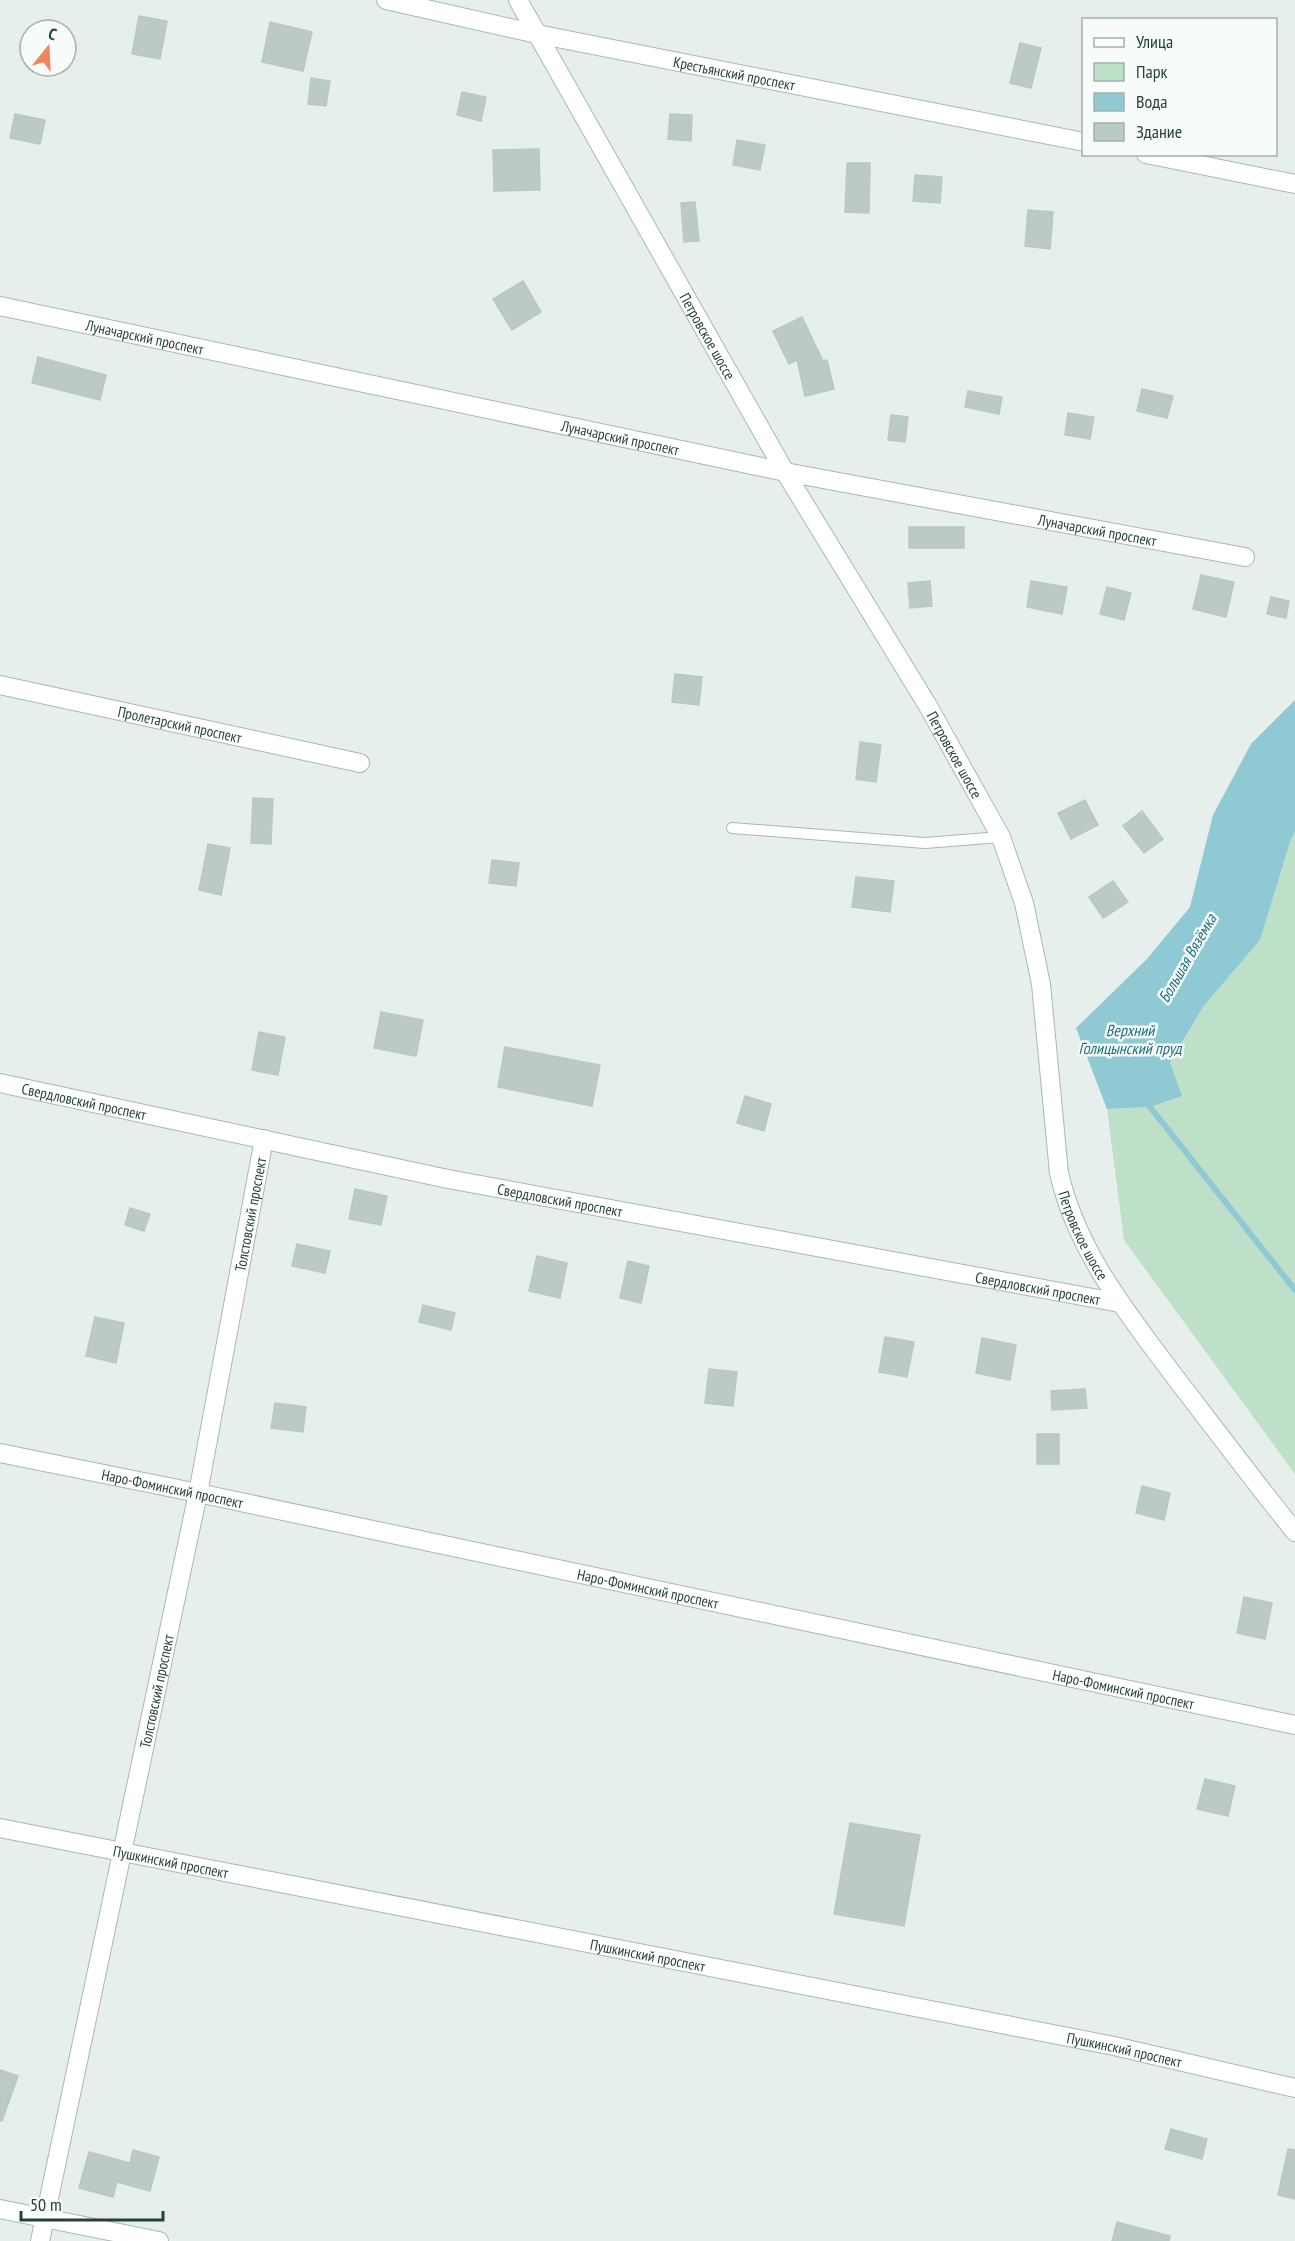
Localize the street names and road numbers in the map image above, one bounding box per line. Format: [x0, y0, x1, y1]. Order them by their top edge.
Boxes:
street label: Крестьянский проспект [672, 52, 797, 94]
street label: Петровское шоссе [676, 289, 740, 383]
street label: Луначарский проспект [83, 315, 206, 358]
street label: Луначарский проспект [559, 415, 681, 459]
street label: Луначарский проспект [1036, 509, 1158, 550]
street label: Пролетарский проспект [116, 701, 244, 747]
street label: Петровское шоссе [923, 708, 987, 801]
street label: Свердловский проспект [20, 1078, 148, 1124]
street label: Толстовский проспект [230, 1155, 270, 1273]
street label: Свердловский проспект [496, 1179, 624, 1221]
street label: Петровское шоссе [1055, 1188, 1113, 1283]
street label: Свердловский проспект [974, 1267, 1102, 1309]
street label: Наро-Фоминский проспект [100, 1464, 245, 1512]
street label: Наро-Фоминский проспект [576, 1564, 721, 1612]
street label: Толстовский проспект [135, 1632, 177, 1750]
street label: Наро-Фоминский проспект [1051, 1665, 1196, 1713]
street label: Пушкинский проспект [112, 1841, 230, 1882]
street label: Пушкинский проспект [588, 1934, 707, 1975]
street label: Пушкинский проспект [1065, 2028, 1184, 2071]

